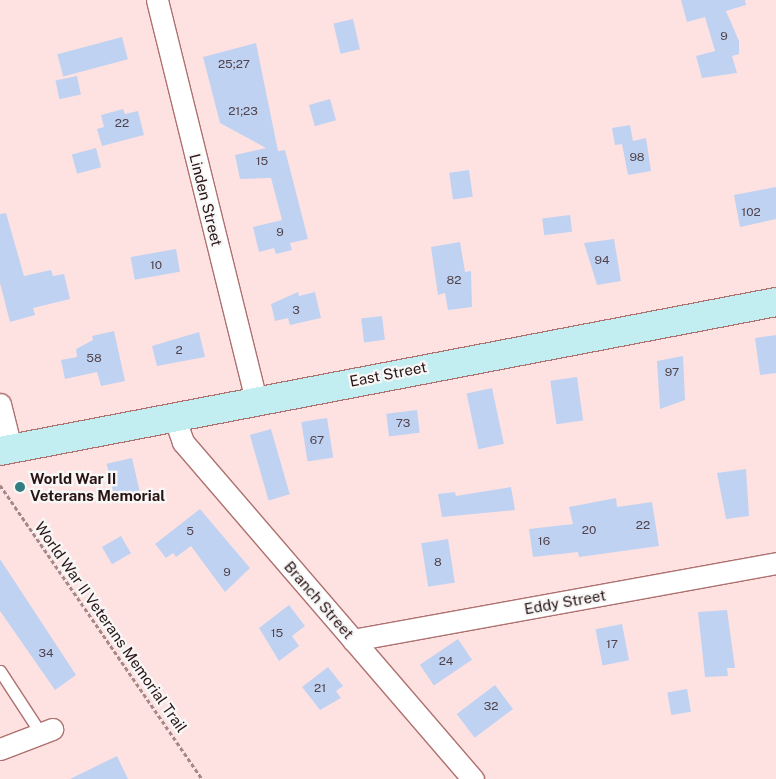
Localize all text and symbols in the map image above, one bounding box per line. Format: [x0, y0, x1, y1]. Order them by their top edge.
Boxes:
house number: 9 [720, 30, 728, 44]
house number: 25;27 [218, 58, 250, 72]
house number: 21;23 [228, 105, 258, 119]
house number: 22 [115, 117, 129, 131]
house number: 98 [629, 151, 645, 165]
street label: Linden Street [186, 152, 226, 248]
house number: 15 [256, 155, 268, 169]
house number: 102 [741, 206, 761, 220]
house number: 9 [276, 226, 284, 240]
house number: 94 [594, 254, 610, 268]
house number: 10 [150, 259, 162, 273]
house number: 82 [447, 274, 461, 288]
house number: 3 [292, 304, 300, 318]
house number: 2 [175, 344, 183, 358]
house number: 58 [86, 352, 102, 366]
street label: East Street [348, 358, 428, 390]
house number: 97 [665, 366, 679, 380]
house number: 73 [396, 417, 410, 431]
house number: 67 [310, 434, 324, 448]
place label: World War II Veterans Memorial [30, 469, 165, 504]
marker: World War II Veterans Memorial [14, 481, 26, 493]
street label: World War II Veterans Memorial Trail [31, 518, 191, 736]
house number: 22 [636, 519, 650, 533]
house number: 20 [582, 524, 596, 538]
house number: 5 [186, 525, 194, 539]
house number: 16 [538, 535, 550, 549]
house number: 8 [434, 556, 442, 570]
street label: Branch Street [280, 558, 358, 642]
house number: 9 [223, 566, 231, 580]
street label: Eddy Street [523, 586, 607, 618]
house number: 15 [271, 627, 283, 641]
house number: 17 [606, 638, 618, 652]
house number: 34 [38, 647, 54, 661]
house number: 24 [439, 655, 453, 669]
house number: 21 [314, 682, 326, 696]
house number: 32 [484, 700, 498, 714]

